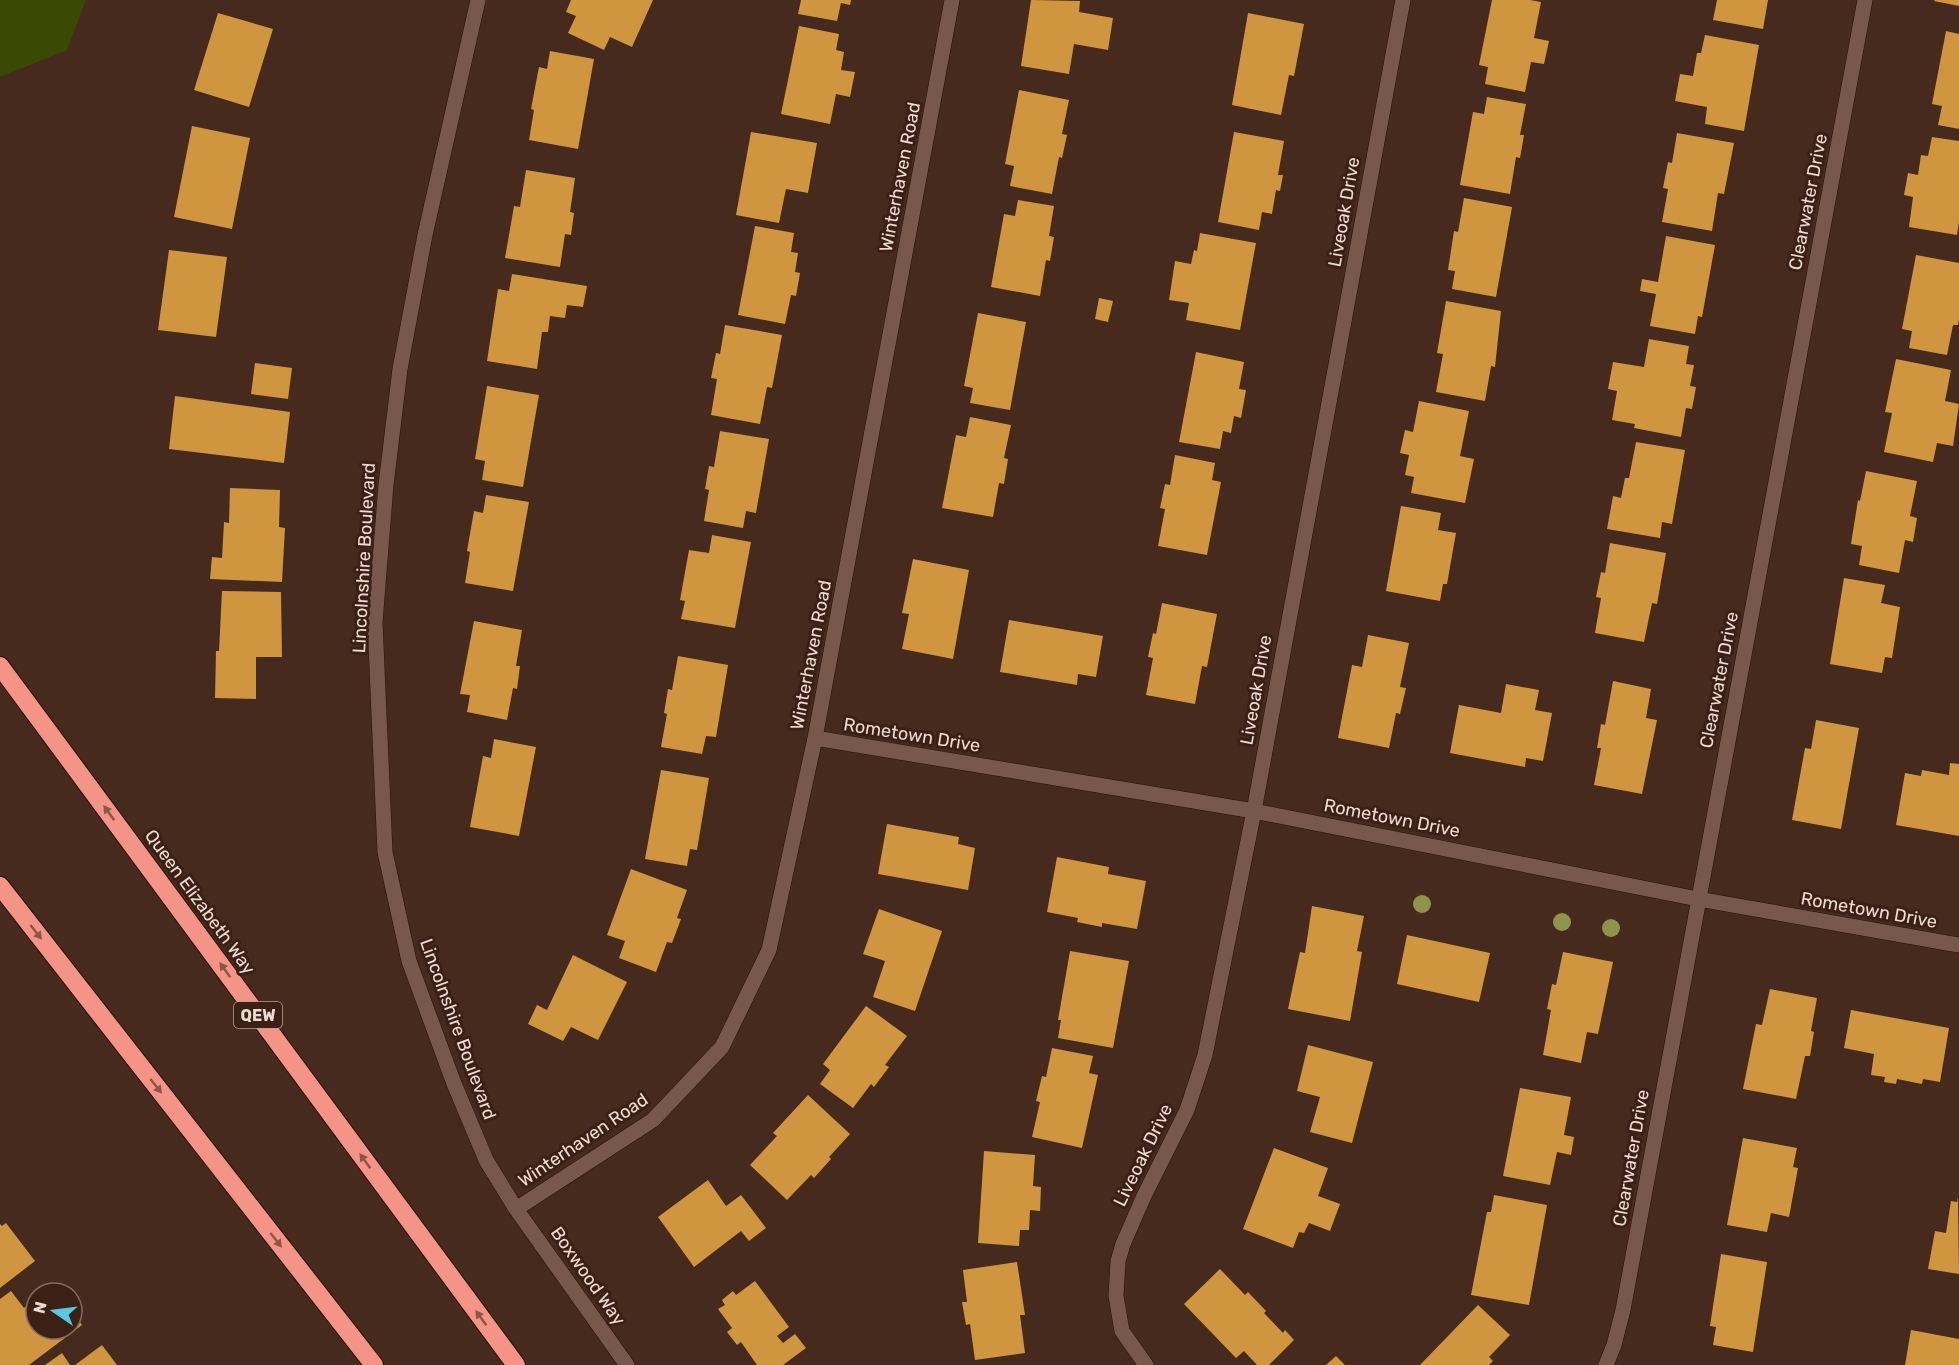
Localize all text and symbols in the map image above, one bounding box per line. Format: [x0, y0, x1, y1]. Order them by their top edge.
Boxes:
street label: Winterhaven Road [875, 100, 925, 254]
street label: Clearwater Drive [1784, 132, 1832, 272]
street label: Liveoak Drive [1324, 155, 1364, 269]
street label: Lincolnshire Boulevard [348, 462, 380, 654]
street label: Winterhaven Road [786, 578, 836, 732]
street label: Clearwater Drive [1695, 610, 1743, 750]
street label: Liveoak Drive [1236, 633, 1276, 747]
street label: Rometown Drive [842, 713, 982, 757]
street label: Rometown Drive [1322, 794, 1462, 842]
one-way arrow [103, 806, 115, 822]
street label: Queen Elizabeth Way [140, 825, 260, 979]
street label: Rometown Drive [1799, 887, 1939, 933]
one-way arrow [30, 924, 42, 940]
street label: Lincolnshire Boulevard [415, 936, 501, 1122]
one-way arrow [219, 963, 231, 978]
road number: QEW [234, 1002, 282, 1028]
one-way arrow [150, 1078, 162, 1094]
street label: Winterhaven Road [514, 1088, 652, 1192]
street label: Clearwater Drive [1608, 1088, 1654, 1228]
street label: Liveoak Drive [1109, 1100, 1177, 1210]
one-way arrow [359, 1153, 371, 1169]
street label: Boxwood Way [546, 1223, 630, 1330]
one-way arrow [270, 1232, 282, 1247]
north arrow [24, 1281, 84, 1341]
text: N [29, 1300, 51, 1315]
one-way arrow [475, 1310, 487, 1326]

